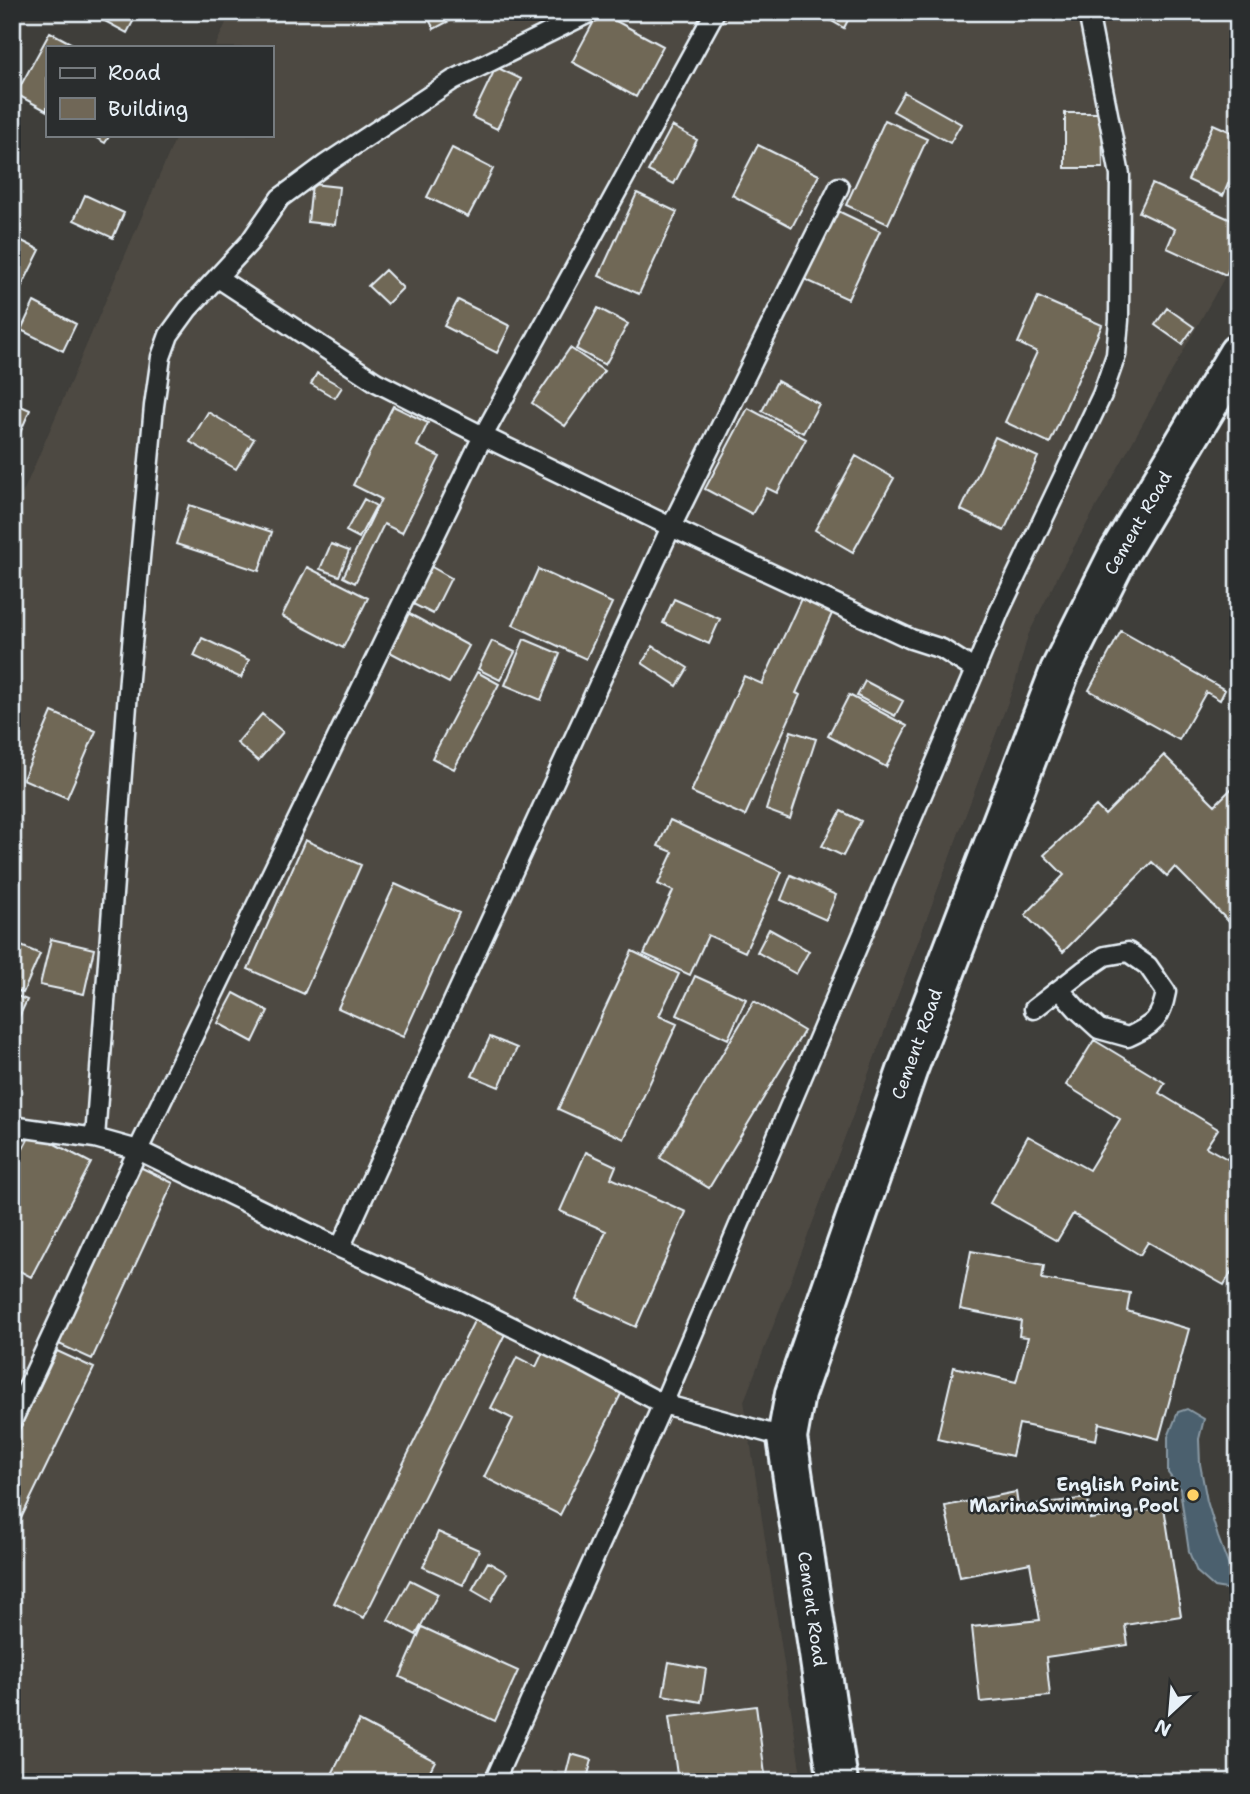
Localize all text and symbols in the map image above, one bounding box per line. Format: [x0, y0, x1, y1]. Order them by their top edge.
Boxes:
legend [46, 46, 273, 136]
text: Road [108, 59, 161, 87]
text: Building [108, 95, 188, 123]
street label: Cement Road [1099, 467, 1177, 579]
street label: Cement Road [886, 985, 948, 1103]
place label: English Point MarinaSwimming Pool [969, 1473, 1179, 1518]
marker: English Point MarinaSwimming Pool [1185, 1487, 1201, 1503]
street label: Cement Road [792, 1550, 832, 1668]
north arrow [1134, 1678, 1204, 1748]
text: N [1151, 1713, 1175, 1742]

